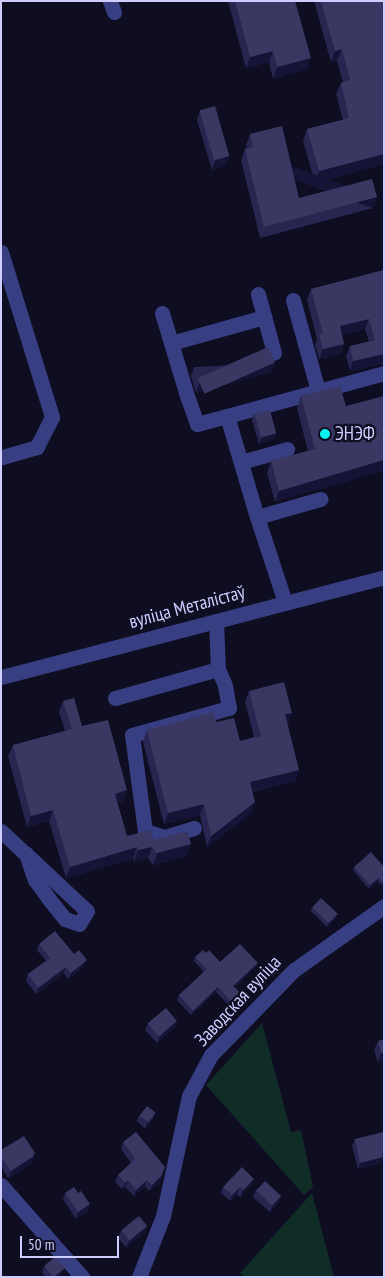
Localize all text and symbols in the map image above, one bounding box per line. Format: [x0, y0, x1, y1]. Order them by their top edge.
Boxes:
place label: ЭНЭФ [335, 423, 375, 445]
marker: ЭНЭФ [319, 428, 331, 440]
street label: вуліца Металістаў [126, 581, 248, 633]
street label: Заводская вуліца [190, 951, 286, 1051]
scale bar [22, 1226, 121, 1258]
text: 50 m [28, 1235, 54, 1254]

